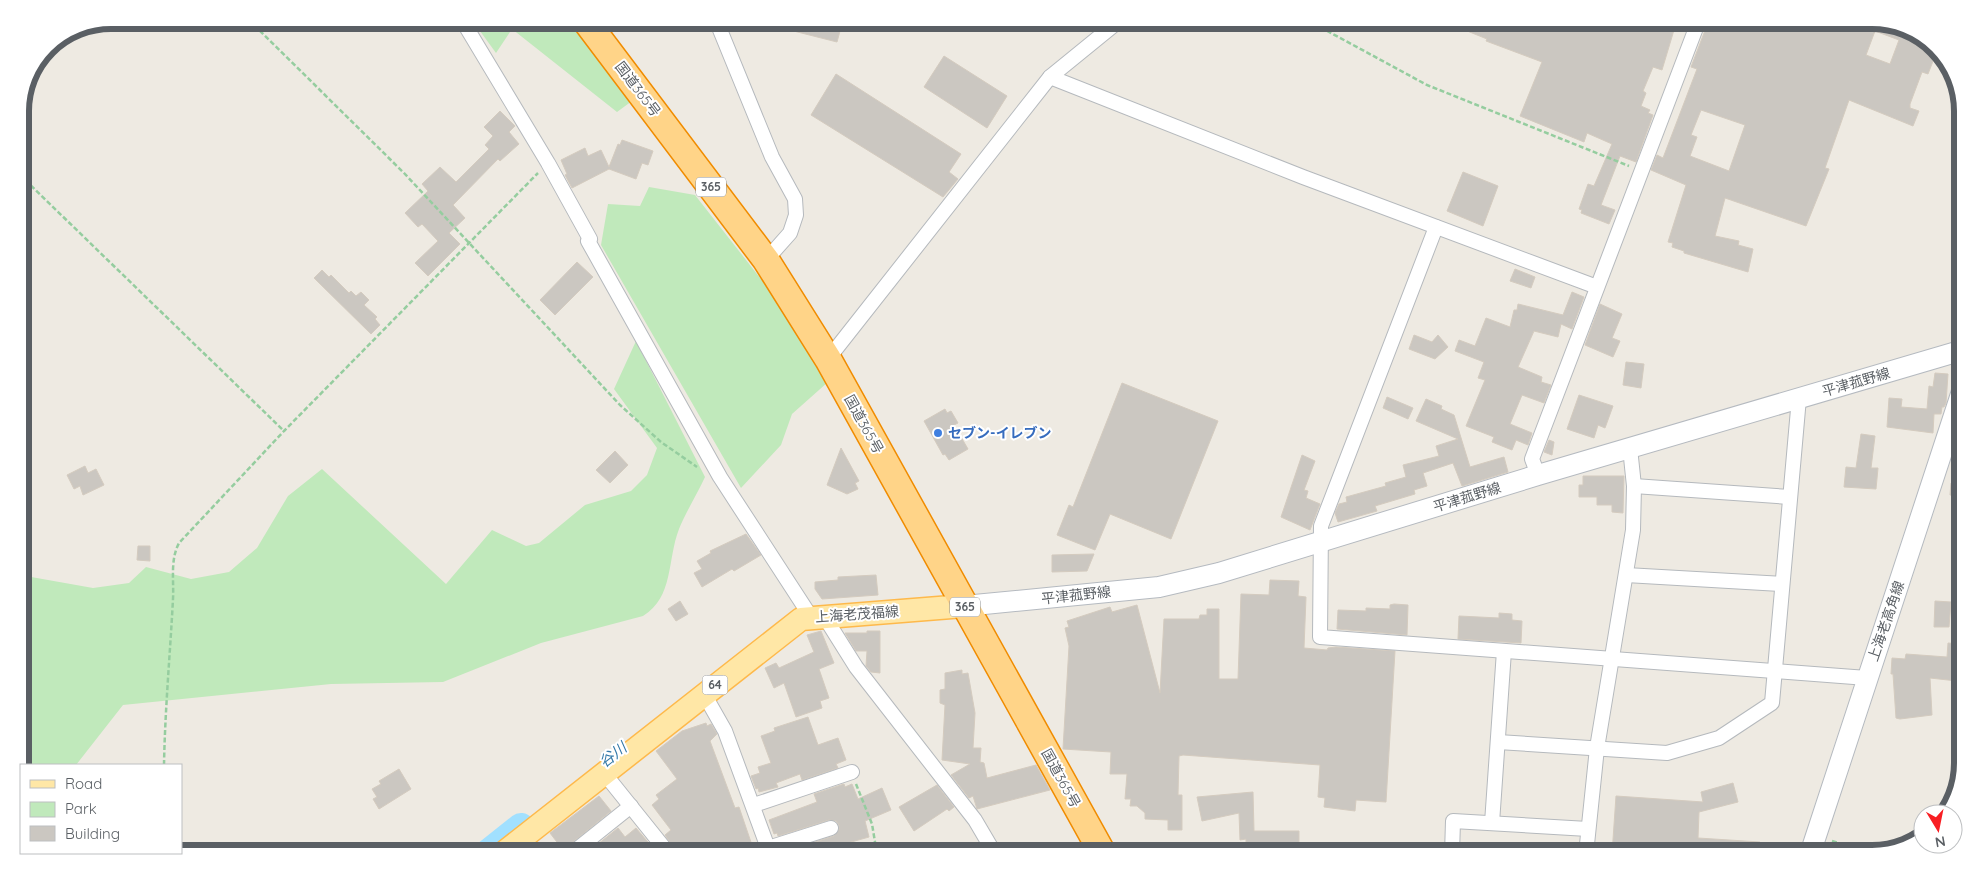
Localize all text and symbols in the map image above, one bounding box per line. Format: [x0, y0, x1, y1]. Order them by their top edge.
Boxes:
street label: 国道365号 [611, 58, 665, 120]
road number: 365 [696, 178, 726, 196]
street label: 平津菰野線 [1820, 364, 1892, 400]
street label: 国道365号 [840, 391, 888, 457]
place label: セブン-イレブン [948, 424, 1052, 442]
marker: セブン-イレブン [932, 427, 944, 439]
street label: 平津菰野線 [1431, 478, 1503, 516]
street label: 上海老高角線 [1864, 578, 1908, 664]
street label: 平津菰野線 [1040, 582, 1112, 608]
road number: 365 [950, 598, 980, 616]
street label: 上海老茂福線 [814, 602, 900, 626]
road number: 64 [702, 676, 728, 694]
water label: 谷川 [595, 737, 632, 771]
street label: 国道365号 [1037, 745, 1085, 811]
legend [20, 764, 182, 854]
text: Road [65, 774, 102, 793]
text: Park [65, 799, 97, 818]
north arrow [1913, 804, 1963, 854]
text: Building [65, 824, 120, 843]
text: N [1934, 832, 1947, 852]

